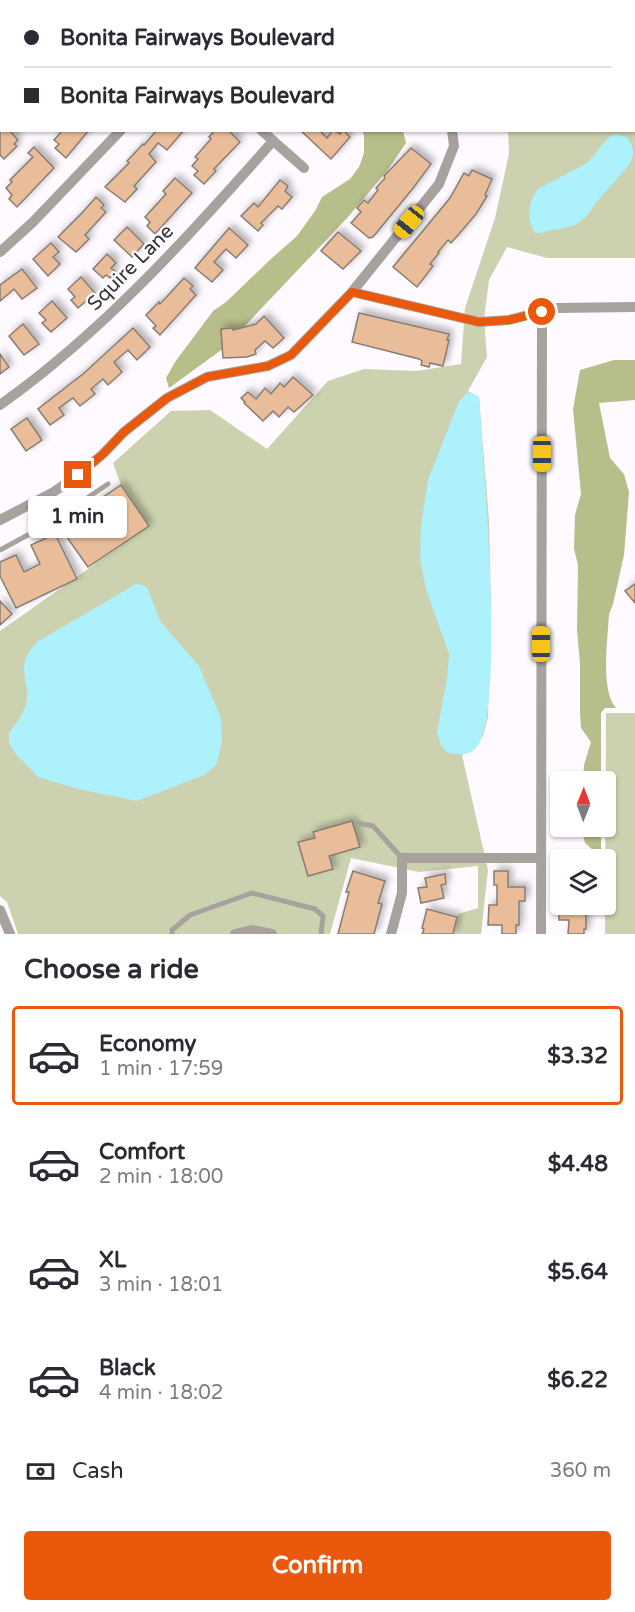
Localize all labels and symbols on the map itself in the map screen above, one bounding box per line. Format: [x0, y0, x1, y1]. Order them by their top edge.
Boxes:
car [391, 202, 427, 242]
street label: Squire Lane [83, 220, 179, 316]
route start [528, 298, 555, 325]
car [533, 436, 551, 472]
route end [64, 461, 91, 488]
callout: 1 min [28, 496, 128, 538]
car [532, 626, 550, 662]
north arrow [550, 771, 616, 837]

